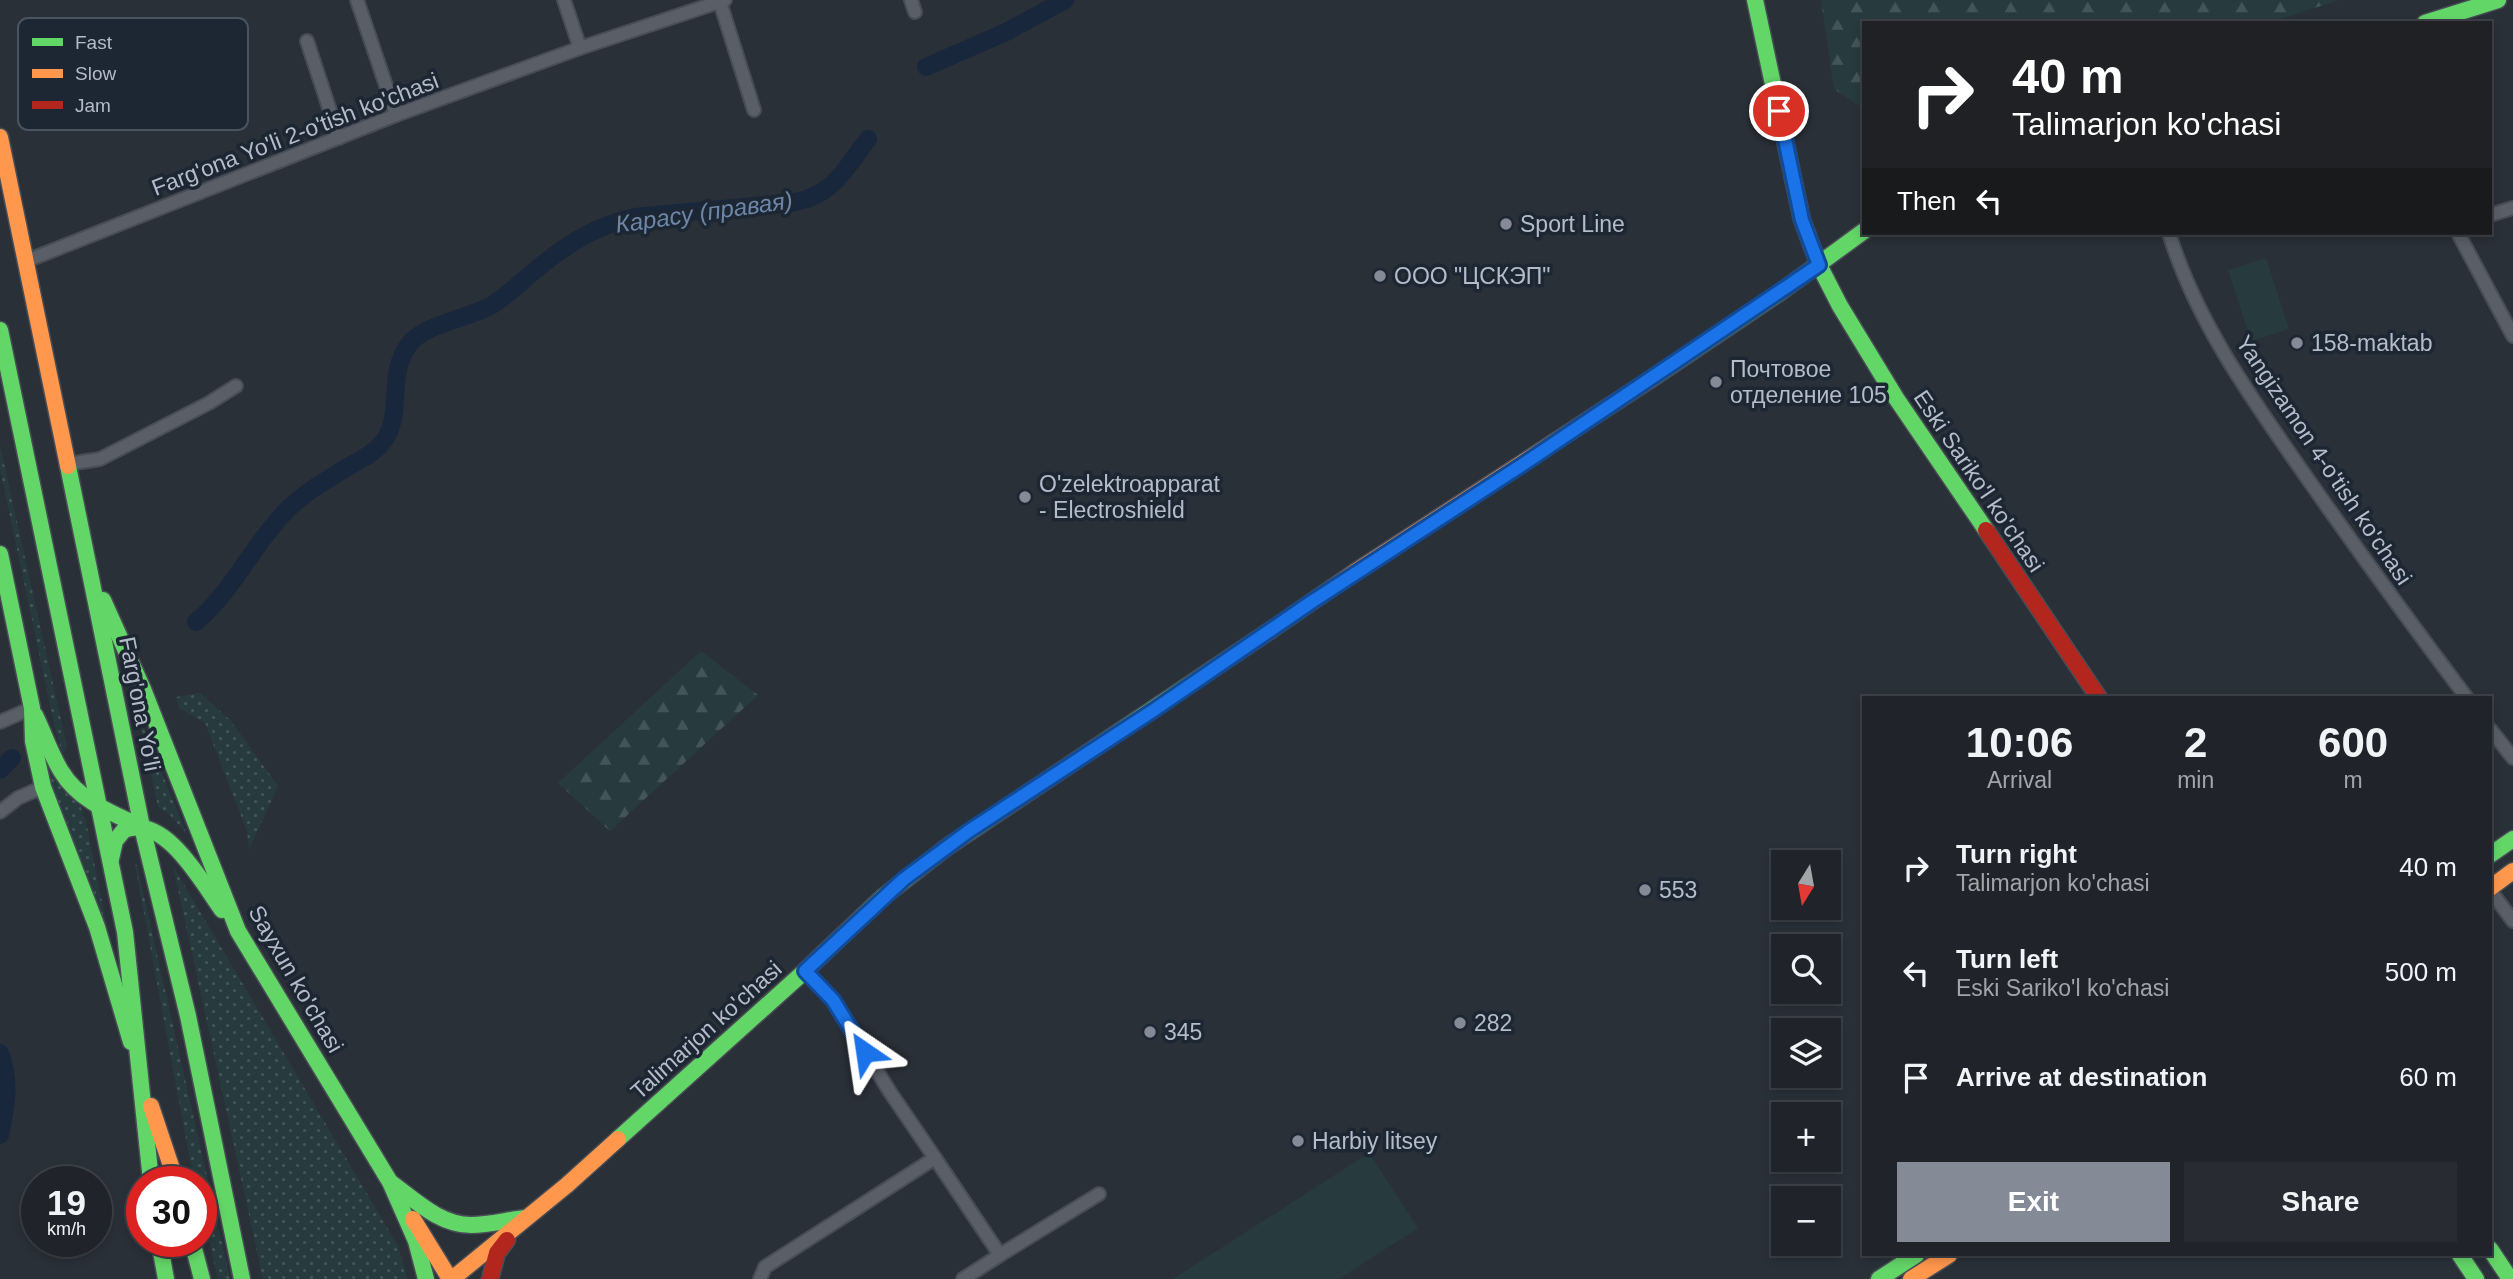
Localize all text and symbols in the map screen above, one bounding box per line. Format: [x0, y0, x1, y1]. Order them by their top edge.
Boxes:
legend [18, 18, 248, 130]
text: Fast [75, 32, 113, 53]
icon: right [1897, 49, 1988, 140]
text: 40 m [2012, 49, 2124, 103]
text: Slow [75, 63, 116, 84]
street label: Farg'ona Yo'li 2-o'tish ko'chasi [148, 67, 442, 201]
pin [1749, 81, 1809, 141]
icon: arrive [1760, 92, 1798, 130]
text: Jam [75, 95, 111, 116]
text: Talimarjon ko'chasi [2012, 106, 2281, 142]
icon: left [1970, 182, 2008, 220]
water label: Карасу (правая) [614, 186, 794, 238]
text: Then [1897, 186, 1956, 216]
place label: Sport Line [1520, 211, 1625, 237]
marker: Sport Line [1498, 216, 1514, 232]
place label: ООО "ЦСКЭП" [1394, 263, 1550, 289]
marker: ООО "ЦСКЭП" [1372, 268, 1388, 284]
place label: 158-maktab [2311, 330, 2432, 356]
street label: Yangizamon 4-o'tish ko'chasi [2231, 331, 2417, 589]
marker: 158-maktab [2289, 335, 2305, 351]
place label: Почтовое отделение 105 [1730, 356, 1887, 408]
marker: Почтовое отделение 105 [1708, 374, 1724, 390]
street label: Eski Sariko'l ko'chasi [1909, 385, 2049, 577]
place label: O'zelektroapparat - Electroshield [1039, 471, 1220, 523]
marker: O'zelektroapparat - Electroshield [1017, 489, 1033, 505]
street label: Farg'ona Yo'li [114, 634, 166, 774]
text: 10:06 [1966, 719, 2073, 766]
text: 2 [2184, 719, 2207, 766]
text: 600 [2318, 719, 2388, 766]
text: Arrival [1987, 767, 2052, 793]
text: min [2177, 767, 2214, 793]
text: m [2344, 767, 2363, 793]
text: Turn right [1956, 839, 2077, 869]
icon: right [1897, 849, 1935, 887]
north arrow [1771, 850, 1841, 920]
map controls [1771, 850, 1841, 1256]
text: 40 m [2399, 852, 2457, 882]
text: Talimarjon ko'chasi [1956, 870, 2150, 896]
place label: 553 [1659, 877, 1697, 903]
marker: 553 [1637, 882, 1653, 898]
street label: Sayxun ko'chasi [243, 901, 349, 1057]
button: search [1771, 934, 1841, 1004]
text: Turn left [1956, 944, 2058, 974]
icon: left [1897, 954, 1935, 992]
street label: Talimarjon ko'chasi [625, 956, 787, 1104]
text: 500 m [2385, 957, 2457, 987]
text: Eski Sariko'l ko'chasi [1956, 975, 2169, 1001]
place label: 282 [1474, 1010, 1512, 1036]
position arrow [828, 1015, 902, 1089]
marker: 282 [1452, 1015, 1468, 1031]
button: layers [1771, 1018, 1841, 1088]
place label: 345 [1164, 1019, 1202, 1045]
marker: 345 [1142, 1024, 1158, 1040]
icon: arrive [1897, 1059, 1935, 1097]
text: Arrive at destination [1956, 1062, 2207, 1092]
text: 60 m [2399, 1062, 2457, 1092]
button: + [1771, 1102, 1841, 1172]
place label: Harbiy litsey [1312, 1128, 1438, 1154]
marker: Harbiy litsey [1290, 1133, 1306, 1149]
button: Exit [1897, 1162, 2170, 1242]
button: Share [2184, 1162, 2457, 1242]
speed limit sign: 30 [126, 1166, 217, 1257]
text: 19 [47, 1183, 86, 1222]
button: − [1771, 1186, 1841, 1256]
text: km/h [47, 1219, 86, 1239]

